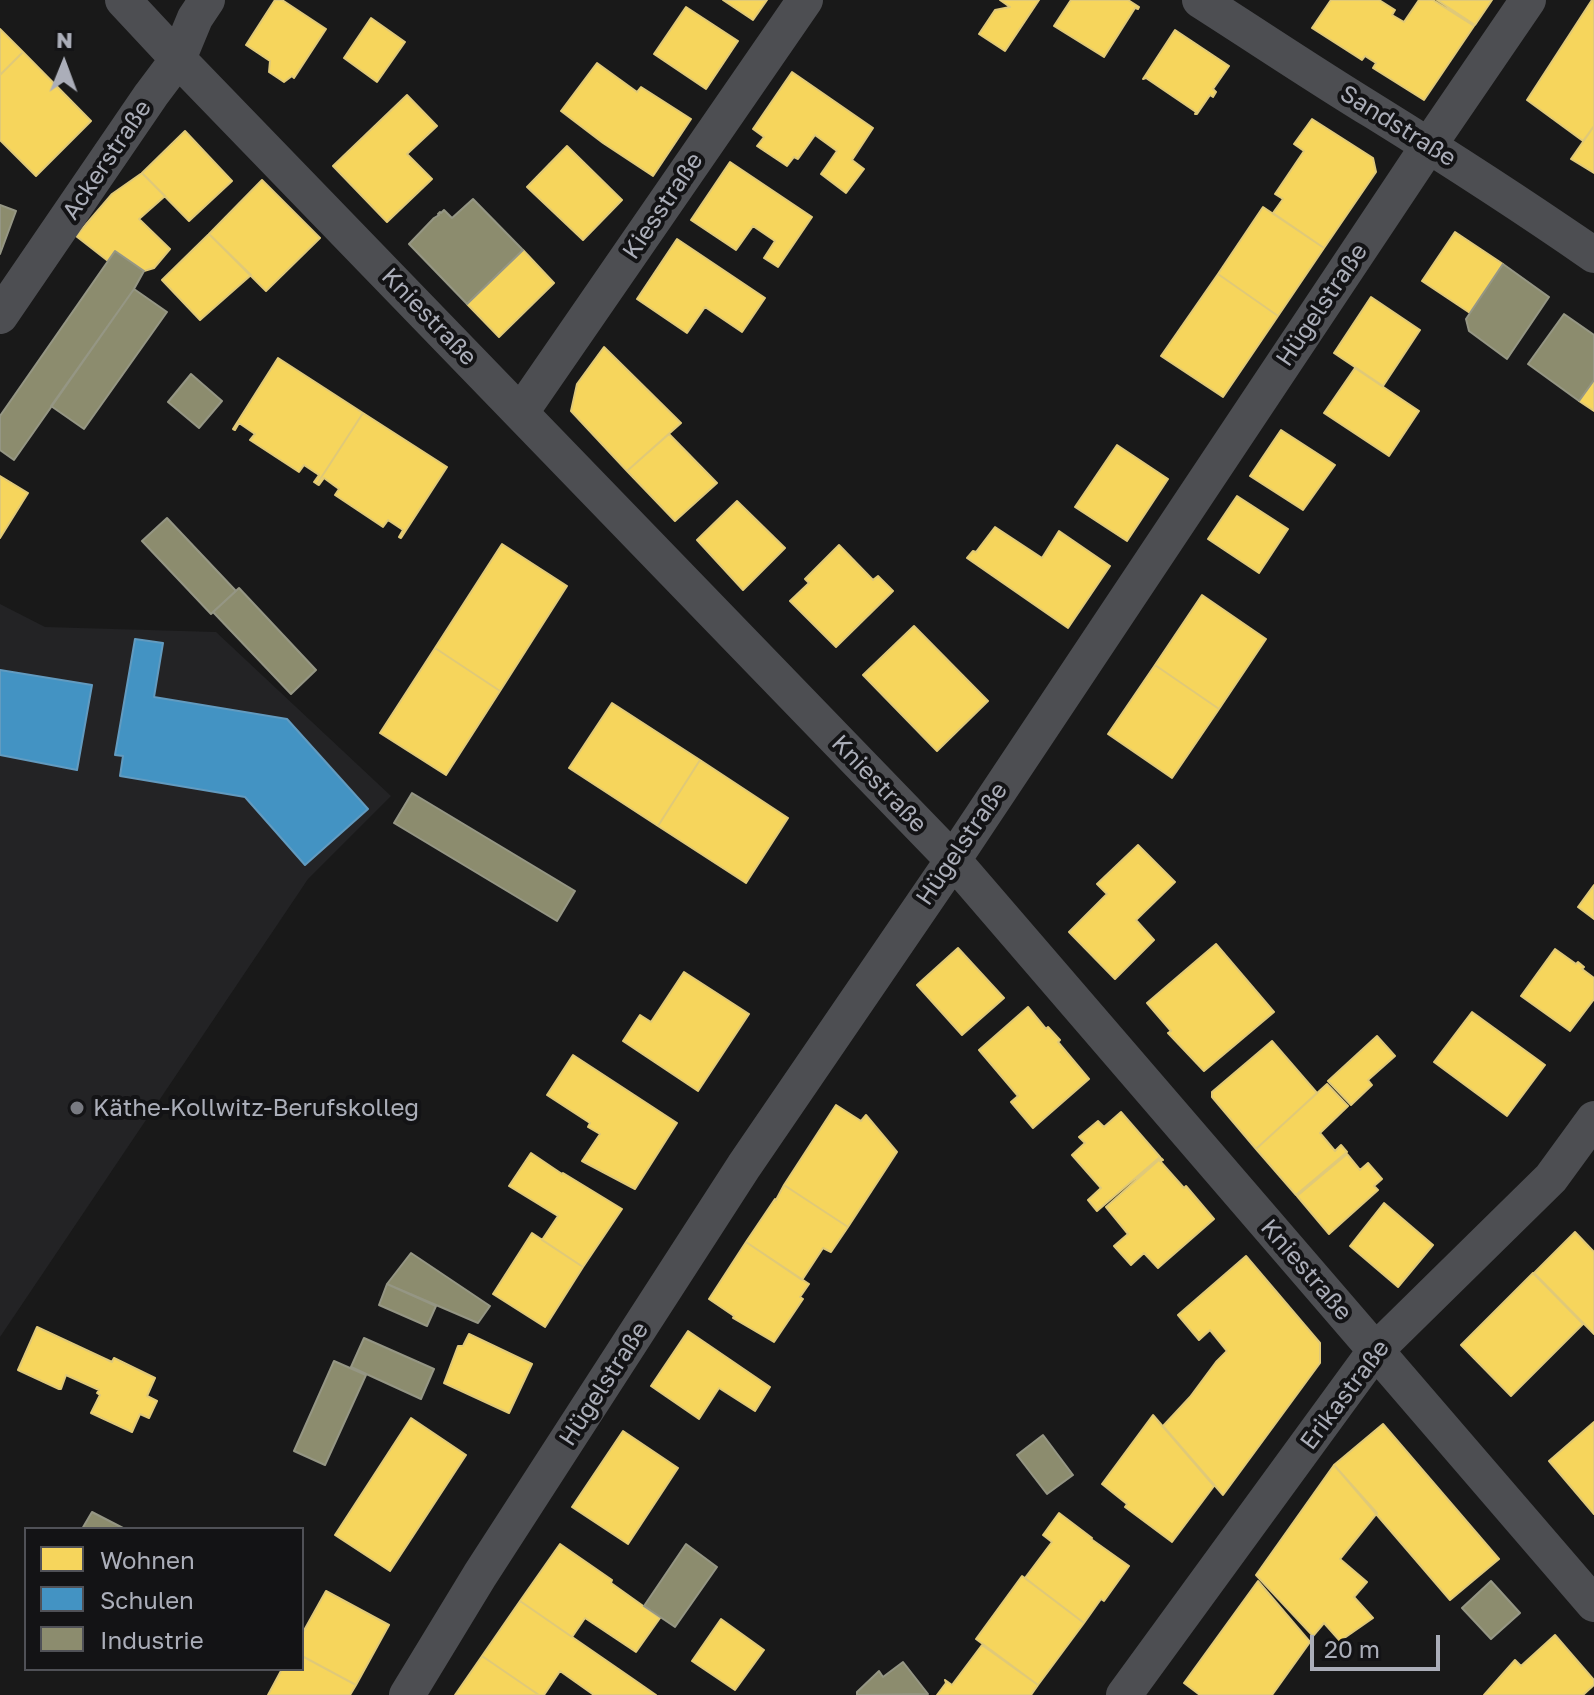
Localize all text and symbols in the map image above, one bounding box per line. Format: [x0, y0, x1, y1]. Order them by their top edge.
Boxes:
north arrow [24, 24, 104, 104]
text: N [56, 26, 73, 53]
street label: Sandstraße [1335, 79, 1461, 173]
street label: Ackerstraße [56, 95, 158, 225]
street label: Kiesstraße [617, 147, 709, 265]
street label: Hügelstraße [1270, 238, 1374, 372]
street label: Kniestraße [375, 262, 483, 372]
street label: Kniestraße [825, 729, 933, 839]
street label: Hügelstraße [910, 777, 1014, 911]
place label: Käthe-Kollwitz-Berufskolleg [93, 1094, 419, 1122]
marker: Käthe-Kollwitz-Berufskolleg [68, 1099, 86, 1117]
street label: Kniestraße [1254, 1214, 1358, 1326]
street label: Hügelstraße [553, 1317, 655, 1451]
street label: Erikastraße [1294, 1334, 1396, 1456]
legend [24, 1527, 304, 1671]
text: Wohnen [100, 1545, 195, 1574]
text: Schulen [100, 1585, 194, 1614]
scale bar [1314, 1619, 1444, 1669]
text: Industrie [100, 1625, 204, 1654]
text: 20 m [1324, 1634, 1380, 1663]

